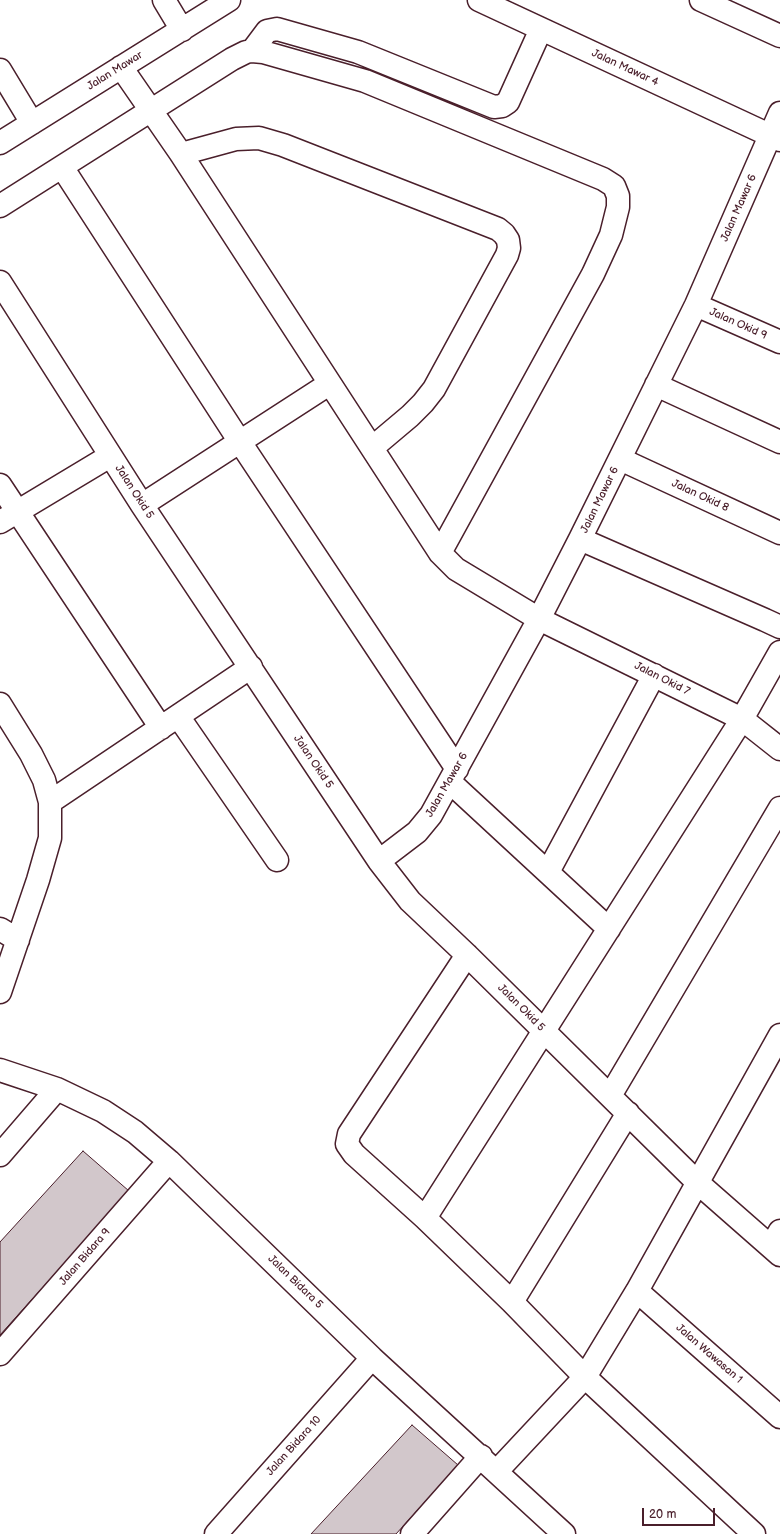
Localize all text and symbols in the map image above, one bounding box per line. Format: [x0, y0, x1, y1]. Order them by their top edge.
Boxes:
street label: Jalan Mawar 4 [589, 47, 661, 89]
street label: Jalan Mawar [85, 49, 145, 93]
street label: Jalan Mawar 6 [718, 172, 760, 244]
street label: Jalan Okid 9 [707, 305, 769, 343]
street label: Jalan Okid 5 [112, 463, 156, 521]
street label: Jalan Mawar 6 [578, 465, 622, 535]
street label: Jalan Okid 8 [669, 477, 731, 515]
street label: Jalan Okid 7 [632, 659, 692, 699]
street label: Jalan Okid 5 [290, 733, 336, 791]
street label: Jalan Mawar 6 [423, 750, 471, 820]
street label: Jalan Okid 5 [495, 982, 547, 1034]
street label: Jalan Bidara 9 [57, 1226, 113, 1288]
street label: Jalan Bidara 5 [265, 1252, 325, 1312]
street label: Jalan Wawasan 1 [673, 1322, 745, 1386]
street label: Jalan Bidara 10 [264, 1413, 324, 1479]
scale bar [644, 1500, 717, 1526]
text: 20 m [649, 1507, 676, 1522]

